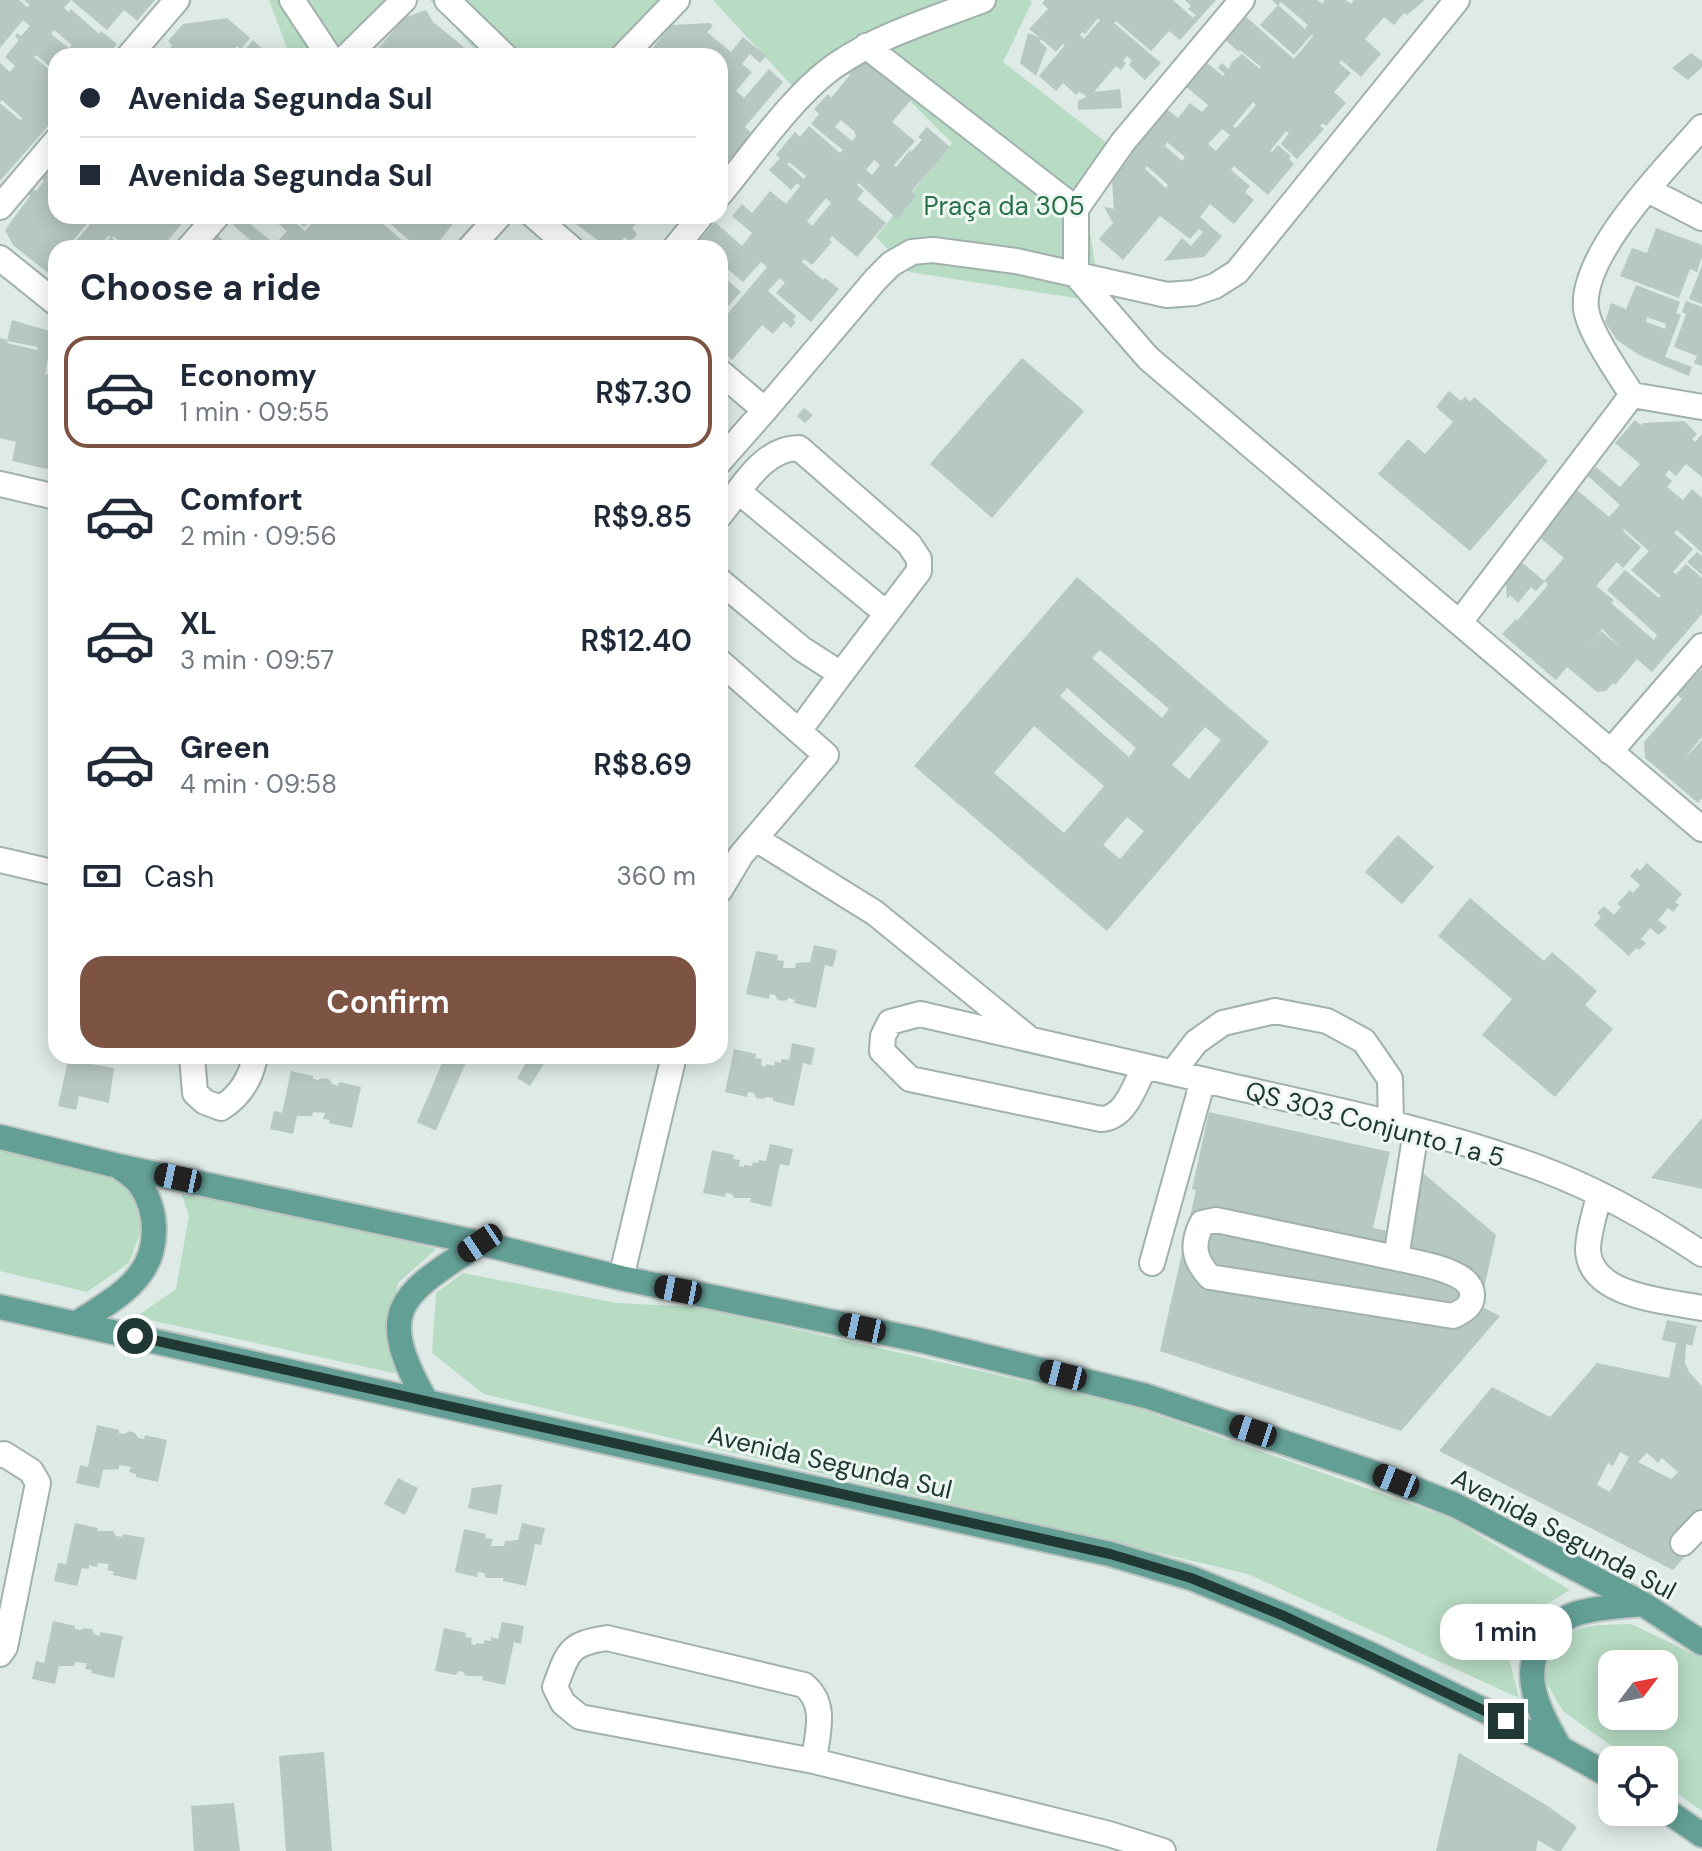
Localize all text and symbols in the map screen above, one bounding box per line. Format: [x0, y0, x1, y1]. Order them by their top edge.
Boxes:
text: Avenida Segunda Sul [128, 79, 432, 118]
text: Avenida Segunda Sul [128, 156, 432, 195]
park label: Praça da 305 [923, 189, 1085, 223]
text: Choose a ride [80, 264, 321, 311]
icon: car [84, 356, 156, 428]
text: Economy [180, 356, 317, 395]
text: R$7.30 [595, 373, 692, 412]
text: 1 min · 09:55 [180, 395, 329, 429]
icon: car [84, 480, 156, 552]
text: Comfort [180, 480, 303, 519]
text: R$9.85 [593, 497, 692, 536]
text: 2 min · 09:56 [180, 519, 337, 553]
icon: car [84, 604, 156, 676]
text: XL [180, 604, 217, 643]
text: R$12.40 [581, 621, 692, 660]
text: 3 min · 09:57 [180, 643, 334, 677]
icon: car [84, 728, 156, 800]
text: Green [180, 728, 270, 767]
text: R$8.69 [593, 745, 692, 784]
text: 4 min · 09:58 [180, 767, 337, 801]
icon: cash [80, 854, 124, 898]
text: Cash [144, 857, 214, 896]
text: 360 m [616, 859, 696, 893]
button: Confirm [80, 956, 696, 1048]
street label: QS 303 Conjunto 1 a 5 [1242, 1073, 1508, 1175]
car [152, 1161, 204, 1195]
car [453, 1220, 507, 1266]
car [652, 1274, 704, 1306]
car [836, 1311, 888, 1345]
route start [117, 1318, 153, 1354]
car [1037, 1358, 1089, 1392]
car [1226, 1412, 1280, 1450]
street label: Avenida Segunda Sul [705, 1417, 955, 1507]
street label: Avenida Segunda Sul [1446, 1460, 1682, 1608]
car [1369, 1461, 1423, 1501]
callout: 1 min [1440, 1605, 1572, 1661]
text: 1 min [1475, 1615, 1537, 1649]
north arrow [1598, 1650, 1678, 1730]
map controls [1598, 1650, 1678, 1826]
route end [1488, 1703, 1524, 1739]
button: locate [1598, 1746, 1678, 1826]

